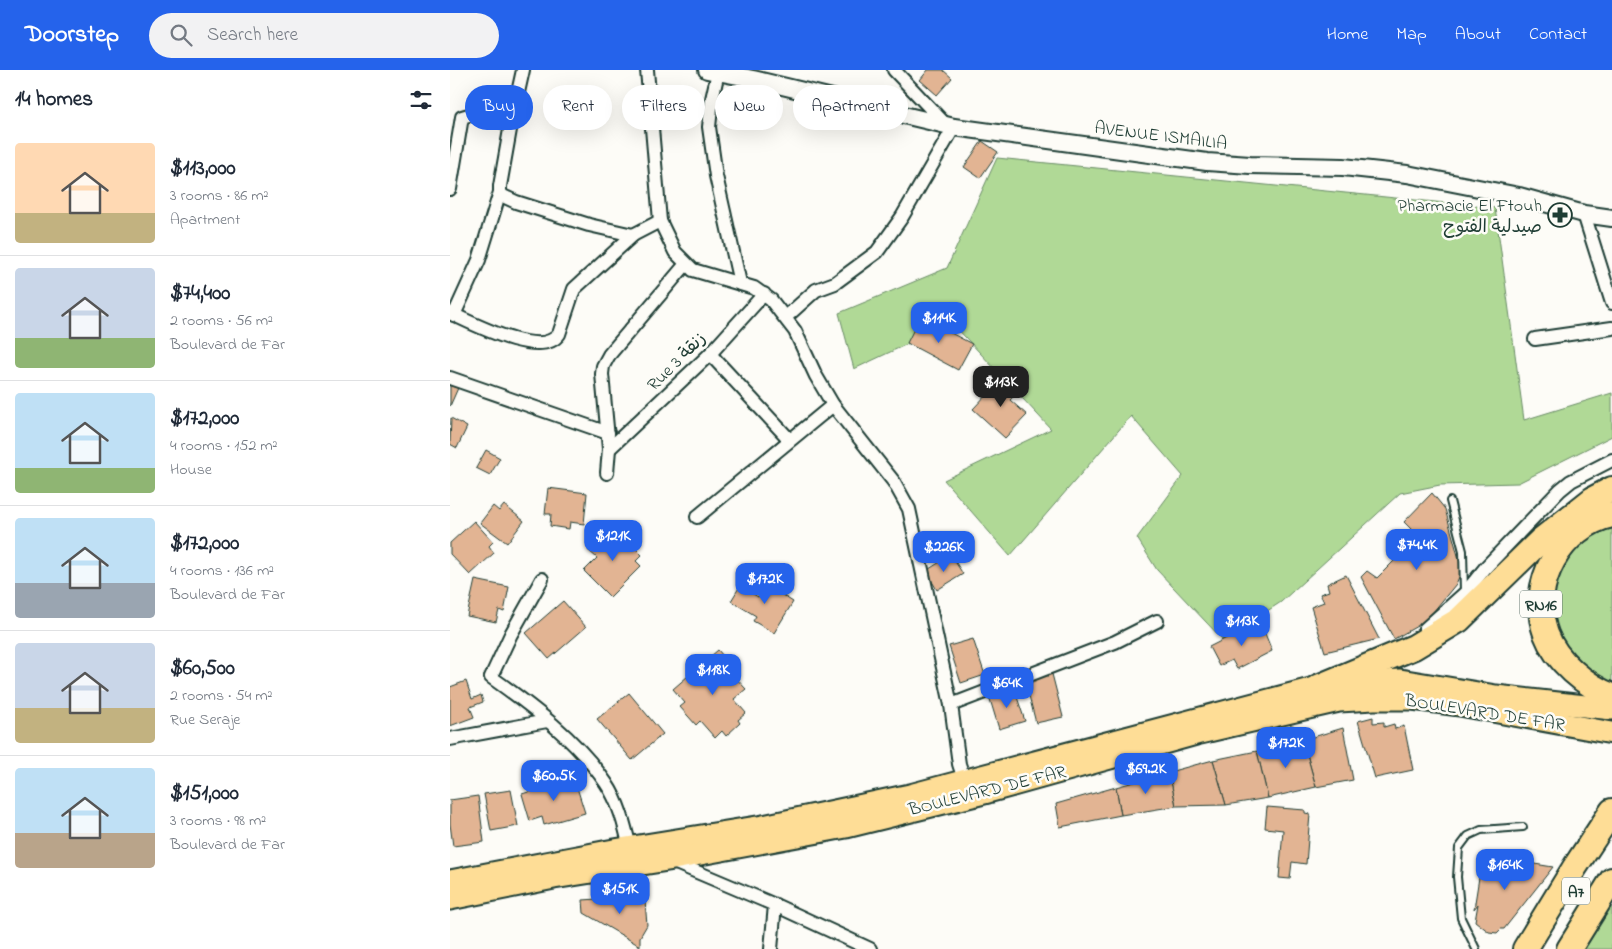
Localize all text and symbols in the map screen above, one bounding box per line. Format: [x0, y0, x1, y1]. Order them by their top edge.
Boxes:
search box [149, 13, 499, 58]
text: Doorstep [25, 18, 119, 53]
icon: search [167, 21, 195, 49]
text: Search here [207, 22, 298, 49]
text: Home [1327, 22, 1368, 48]
text: Map [1396, 22, 1427, 48]
text: About [1455, 22, 1501, 48]
text: Contact [1529, 22, 1587, 48]
text: 14 homes [15, 85, 93, 115]
chip: Buy [465, 85, 533, 130]
chip: Rent [543, 85, 612, 130]
chip: Filters [622, 85, 705, 130]
chip: New [715, 85, 783, 130]
chip: Apartment [793, 85, 908, 130]
icon: filters [407, 86, 435, 114]
street label: AVENUE ISMAILIA [1093, 116, 1229, 158]
text: $113,000 [170, 154, 236, 184]
icon: home [55, 163, 115, 223]
text: 3 rooms · 86 m² [170, 184, 268, 208]
place label: Pharmacie El Ftouh صيدلية الفتوح [1397, 194, 1542, 241]
pharmacy icon: Pharmacie El Ftouh صيدلية الفتوح [1547, 202, 1573, 228]
text: Apartment [170, 208, 240, 232]
text: $74,400 [170, 279, 230, 309]
icon: home [55, 288, 115, 348]
pin: $114K [904, 302, 974, 344]
text: $114K [922, 306, 956, 330]
text: 2 rooms · 56 m² [170, 309, 273, 333]
street label: Rue 3 زنقة [642, 327, 713, 398]
text: Boulevard de Far [170, 333, 285, 357]
pin: $113K [966, 366, 1036, 408]
text: $113K [984, 370, 1018, 394]
text: $172,000 [170, 404, 239, 434]
icon: home [55, 413, 115, 473]
text: 4 rooms · 152 m² [170, 434, 278, 458]
text: House [170, 458, 212, 482]
pin: $121K [578, 520, 648, 562]
text: $121K [595, 524, 631, 548]
pin: $74.4K [1376, 528, 1458, 571]
text: $172,000 [170, 529, 239, 559]
pin: $226K [909, 530, 979, 573]
text: $74.4K [1397, 533, 1437, 557]
text: $226K [924, 535, 964, 559]
icon: home [55, 538, 115, 598]
text: 4 rooms · 136 m² [170, 559, 274, 583]
pin: $172K [730, 562, 800, 605]
text: $172K [746, 567, 784, 591]
text: Boulevard de Far [170, 583, 285, 607]
road number: RN16 [1520, 590, 1562, 618]
pin: $113K [1207, 604, 1277, 647]
text: $113K [1225, 609, 1259, 633]
text: $60,500 [170, 654, 235, 684]
pin: $118K [678, 654, 748, 696]
text: $118K [696, 658, 730, 682]
icon: home [55, 663, 115, 723]
pin: $64K [977, 666, 1037, 709]
text: $64K [991, 671, 1023, 695]
text: 2 rooms · 54 m² [170, 684, 272, 708]
street label: BOULEVARD DE FAR [1402, 688, 1566, 739]
text: Rue Seraje [170, 708, 241, 732]
pin: $172K [1251, 726, 1321, 769]
text: $172K [1267, 731, 1305, 755]
pin: $69.2K [1105, 752, 1187, 795]
text: $69.2K [1126, 757, 1166, 781]
pin: $60.5K [513, 760, 595, 802]
street label: BOULEVARD DE FAR [905, 760, 1069, 824]
text: $60.5K [532, 764, 576, 788]
text: $151,000 [170, 779, 239, 809]
icon: home [55, 788, 115, 848]
text: 3 rooms · 98 m² [170, 809, 266, 833]
text: Boulevard de Far [170, 833, 285, 857]
pin: $164K [1470, 848, 1540, 891]
text: $164K [1487, 853, 1523, 877]
pin: $151K [585, 872, 655, 915]
text: $151K [602, 877, 638, 901]
road number: A7 [1562, 878, 1590, 904]

